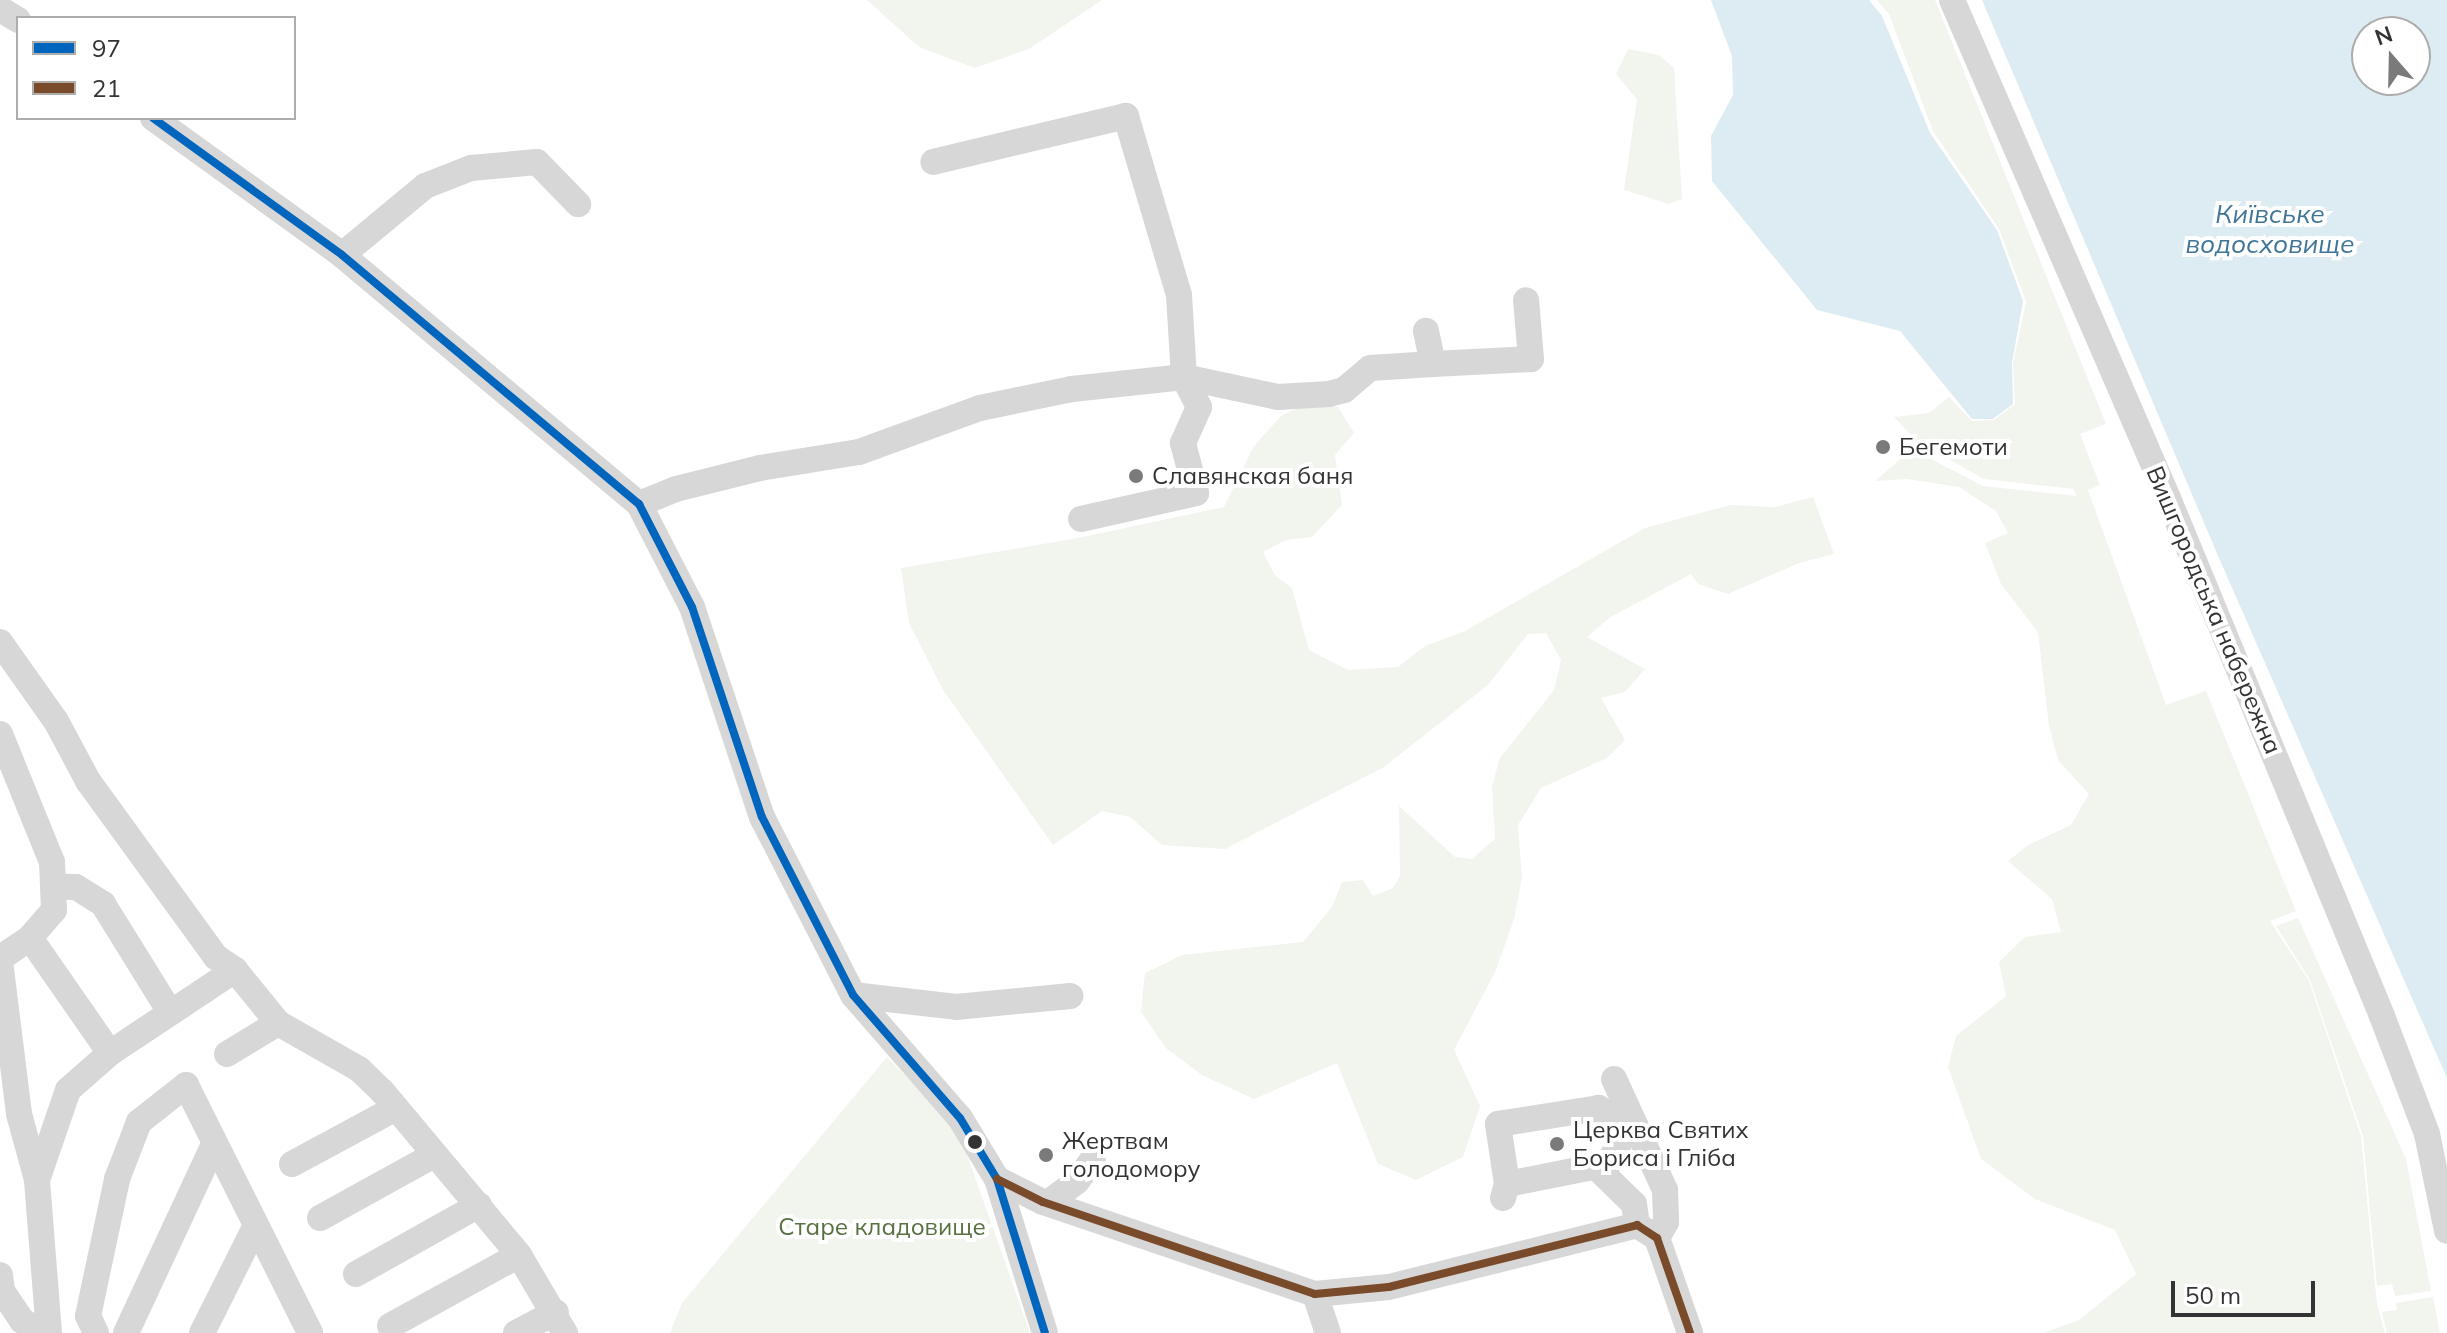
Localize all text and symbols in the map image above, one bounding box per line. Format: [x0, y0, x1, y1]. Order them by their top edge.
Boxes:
legend [16, 16, 296, 120]
north arrow [2351, 16, 2431, 96]
text: N [2371, 19, 2396, 51]
text: 97 [92, 33, 121, 63]
text: 21 [92, 73, 121, 103]
water label: Київське водосховище [2186, 198, 2354, 260]
place label: Бегемоти [1899, 433, 2008, 461]
marker: Бегемоти [1874, 438, 1892, 456]
place label: Славянская баня [1152, 462, 1353, 490]
street label: Вишгородська набережна [2140, 462, 2288, 758]
marker: Славянская баня [1127, 467, 1145, 485]
place label: Церква Святих Бориса і Гліба [1573, 1116, 1749, 1172]
place label: Жертвам голодомору [1062, 1127, 1201, 1183]
unlabelled marker [967, 1134, 983, 1150]
marker: Церква Святих Бориса і Гліба [1548, 1135, 1566, 1153]
marker: Жертвам голодомору [1037, 1146, 1055, 1164]
park label: Старе кладовище [778, 1213, 986, 1241]
scale bar [2175, 1265, 2319, 1315]
text: 50 m [2185, 1280, 2241, 1310]

